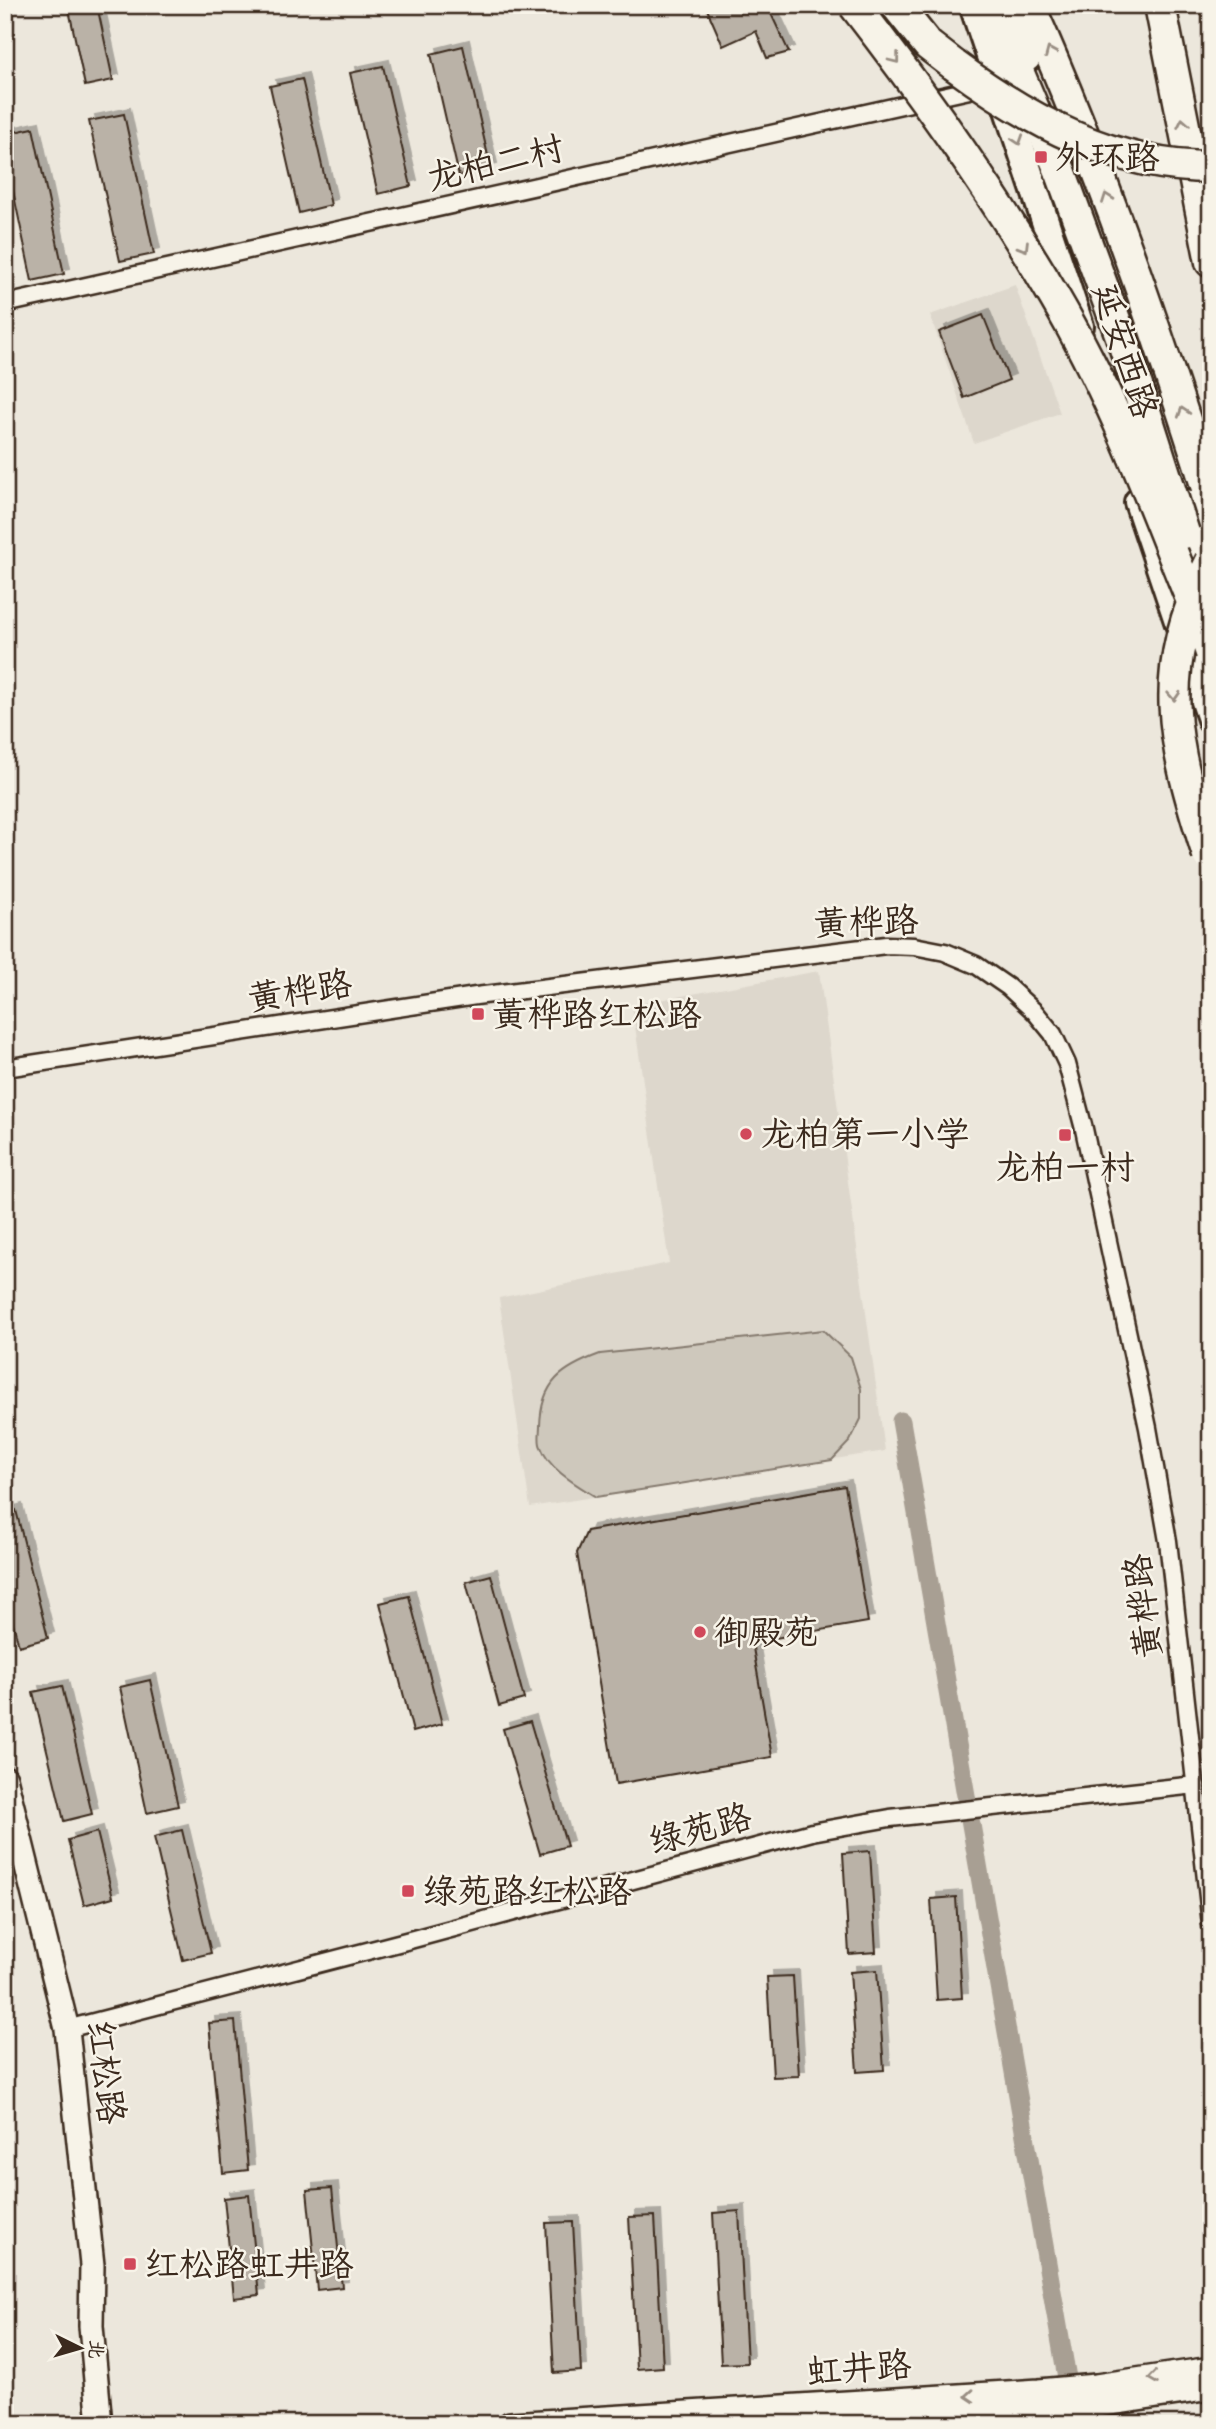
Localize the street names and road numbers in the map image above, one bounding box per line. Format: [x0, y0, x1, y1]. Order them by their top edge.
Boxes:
street label: 龙柏二村 [422, 125, 568, 201]
street label: 延安西路 [1082, 277, 1168, 425]
street label: 黄桦路 [813, 898, 919, 946]
street label: 黄桦路 [245, 961, 355, 1021]
street label: 黄桦路 [1114, 1551, 1172, 1661]
street label: 绿苑路 [643, 1794, 757, 1864]
street label: 红松路 [77, 2017, 135, 2127]
street label: 虹井路 [805, 2342, 913, 2394]

